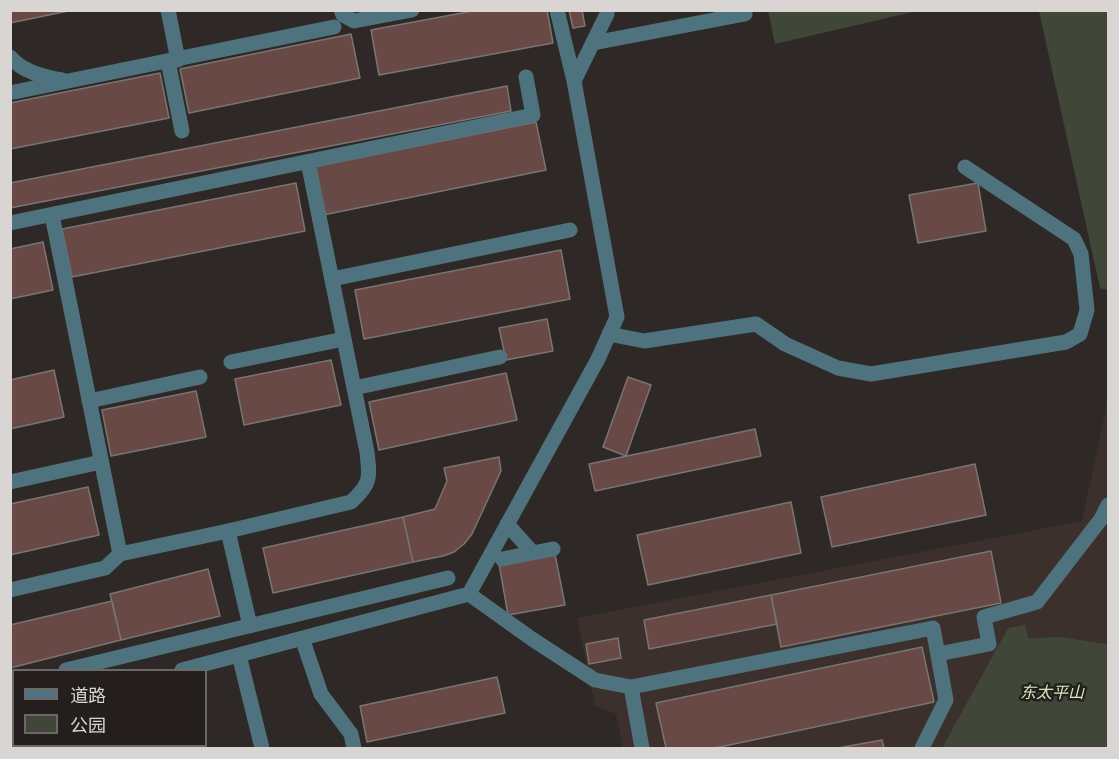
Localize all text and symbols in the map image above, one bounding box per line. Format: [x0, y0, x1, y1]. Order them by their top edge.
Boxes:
legend [12, 669, 207, 747]
text: 道路 [70, 683, 106, 707]
park label: 东太平山 [1020, 683, 1084, 703]
text: 公园 [70, 713, 106, 737]

